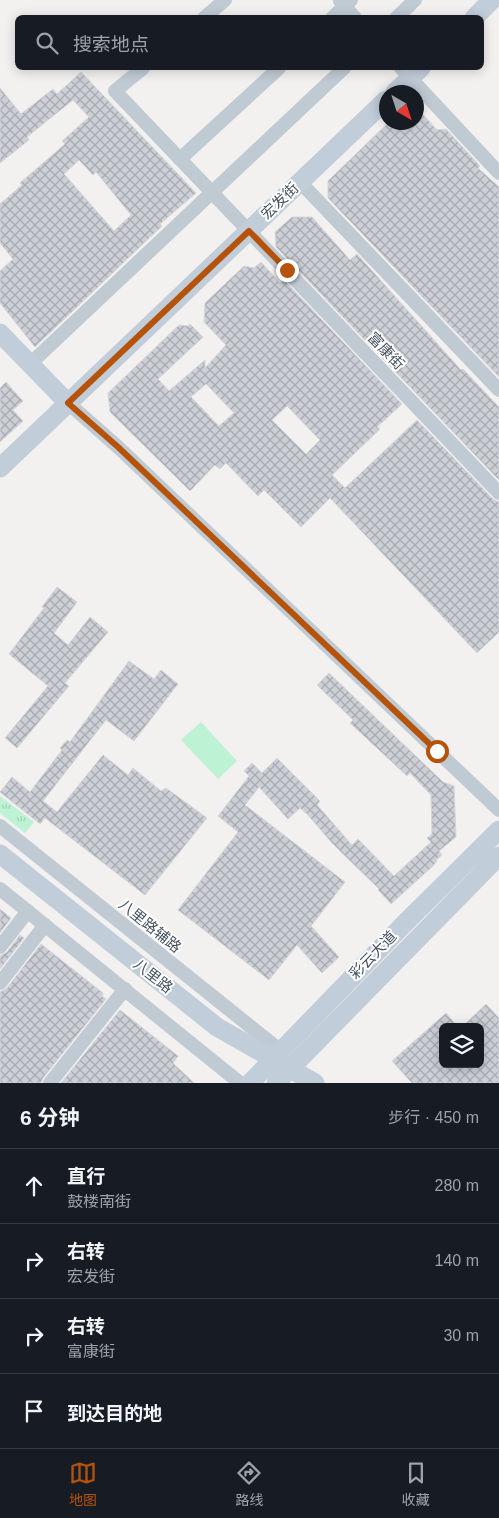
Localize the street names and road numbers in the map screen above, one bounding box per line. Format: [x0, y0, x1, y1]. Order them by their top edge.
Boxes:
street label: 宏发街 [258, 179, 302, 222]
street label: 富康街 [365, 329, 408, 373]
street label: 八里路辅路 [116, 895, 185, 956]
street label: 彩云大道 [346, 927, 400, 982]
street label: 八里路 [130, 955, 176, 996]

